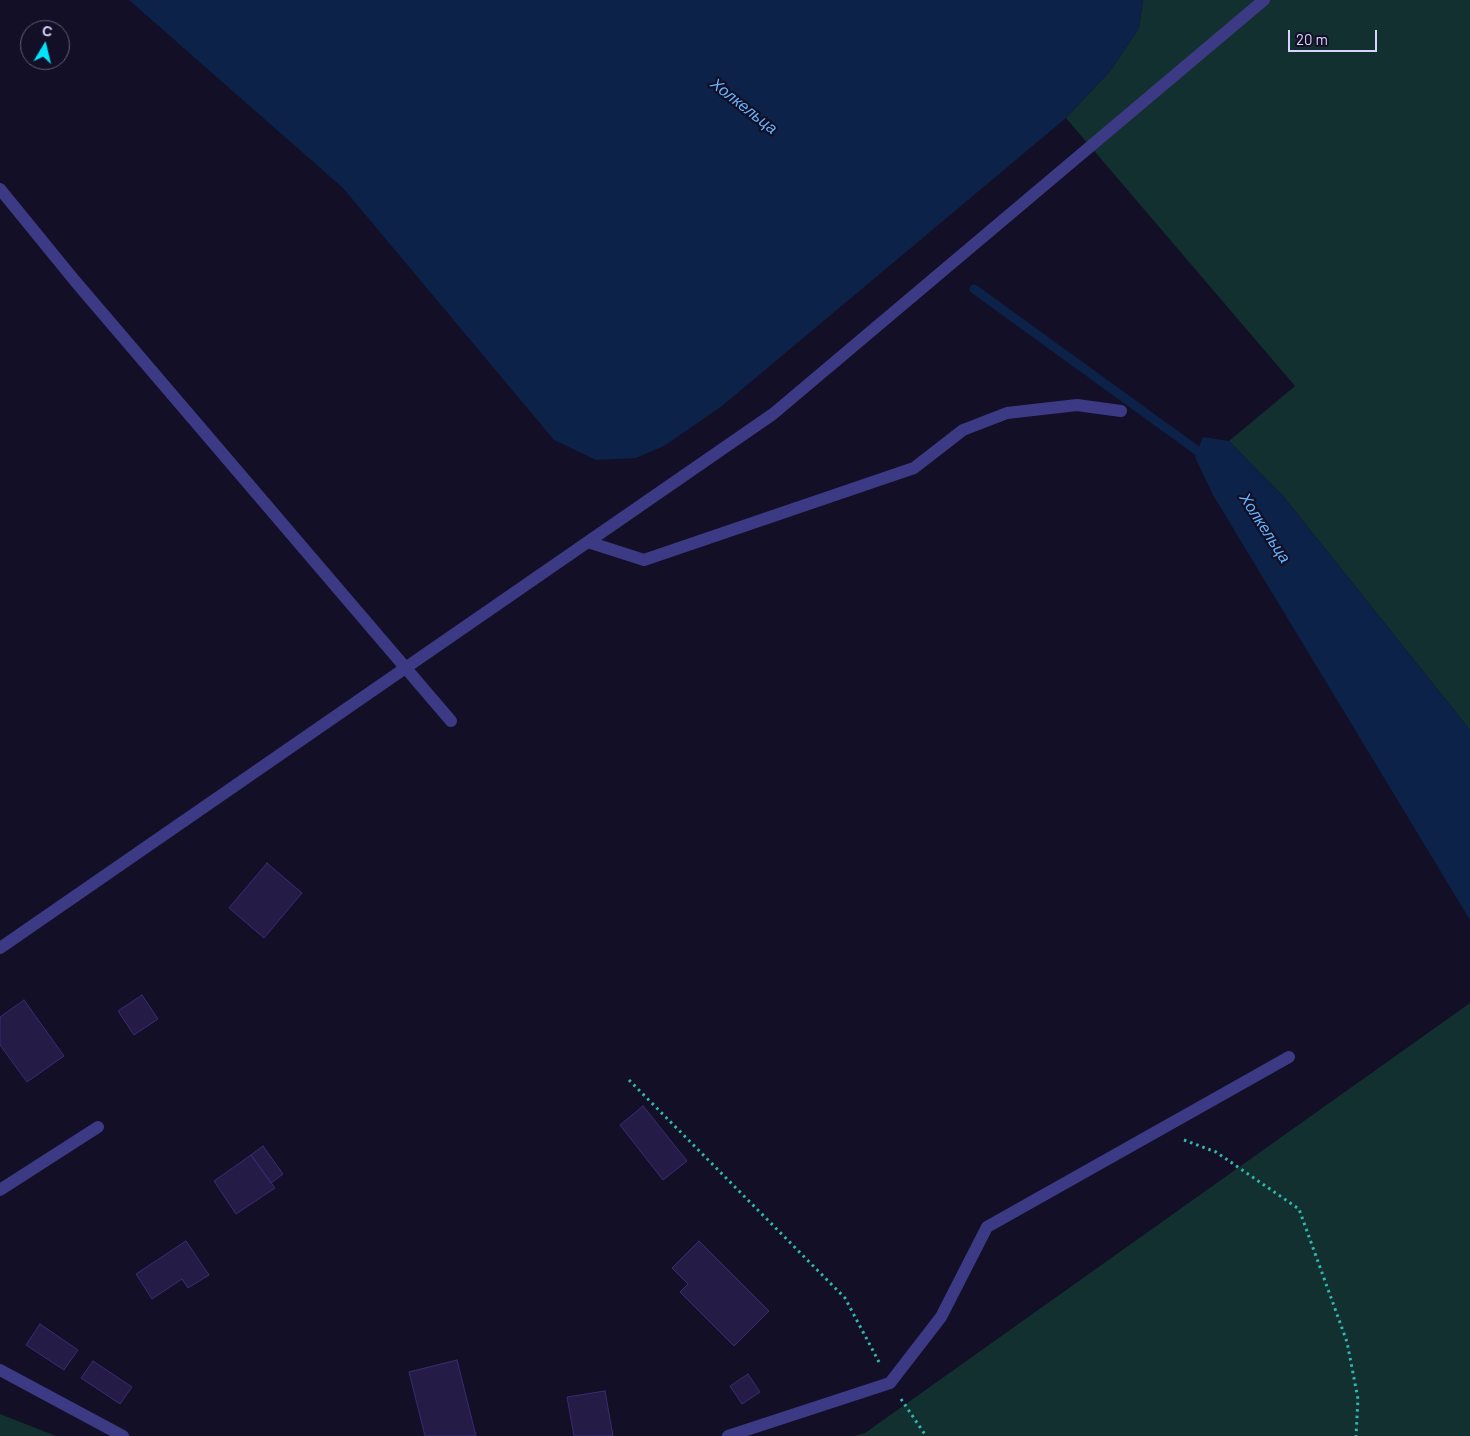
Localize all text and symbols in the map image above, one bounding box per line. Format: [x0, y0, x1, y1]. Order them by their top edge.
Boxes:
north arrow [20, 20, 70, 70]
scale bar [1290, 20, 1379, 52]
text: С [41, 21, 54, 40]
text: 20 m [1296, 30, 1328, 48]
water label: Холкельца [707, 74, 781, 138]
water label: Холкельца [1235, 489, 1295, 567]

